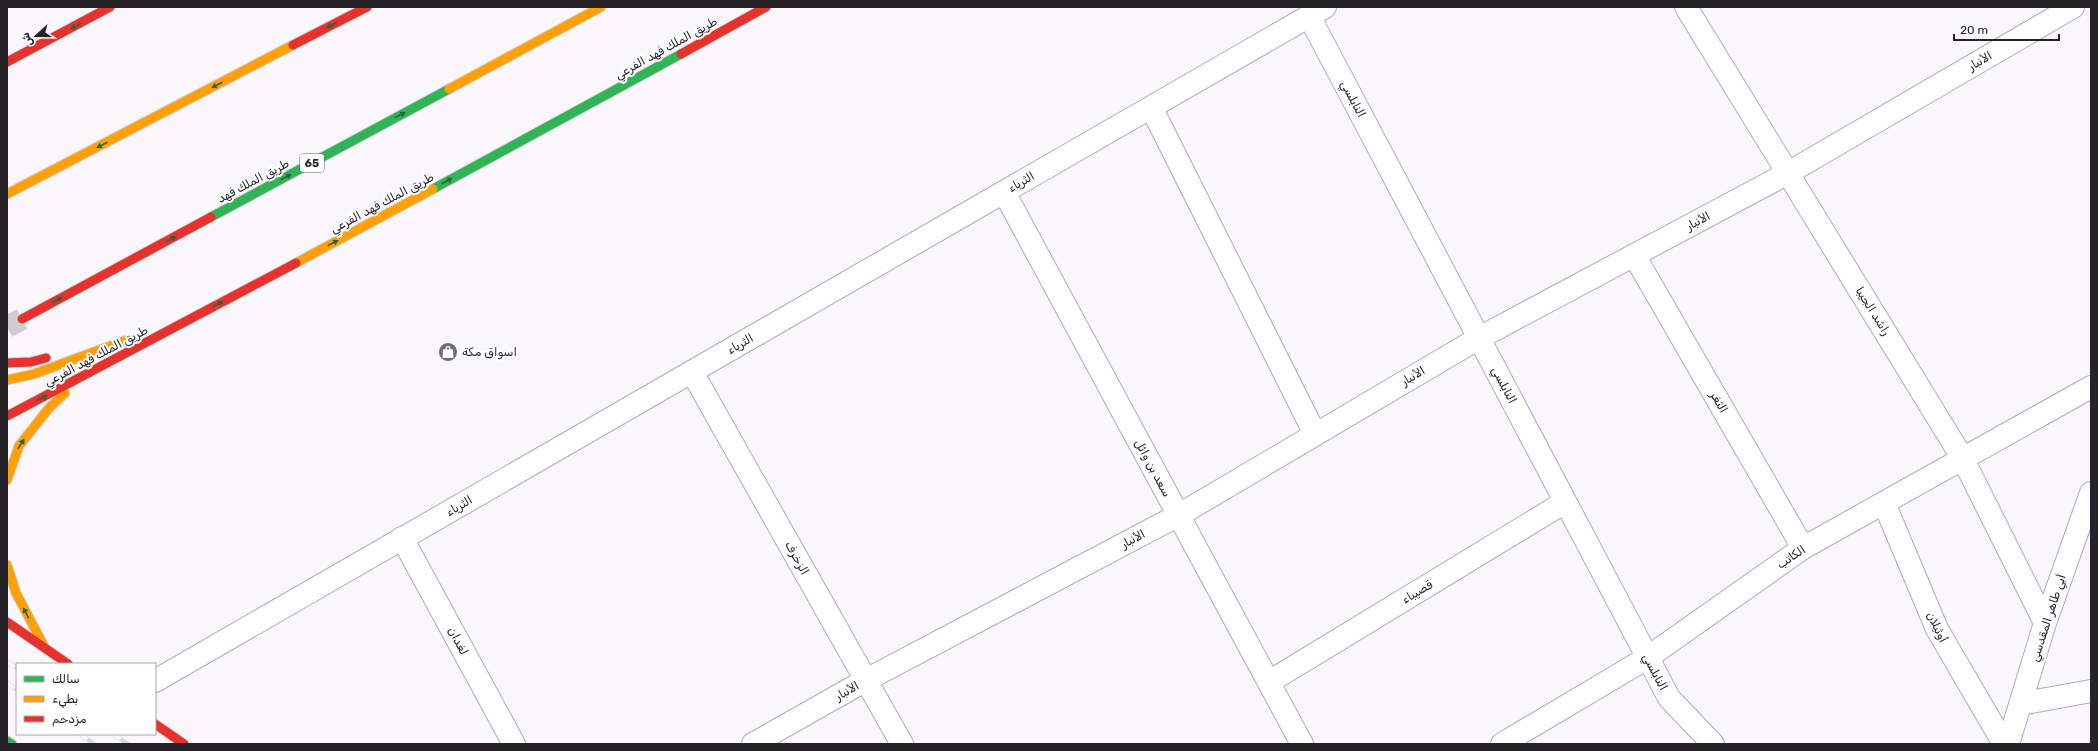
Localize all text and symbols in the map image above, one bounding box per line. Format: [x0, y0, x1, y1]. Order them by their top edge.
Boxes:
street label: طريق الملك فهد الفرعي [612, 14, 721, 84]
north arrow [16, 16, 56, 56]
scale bar [1954, 16, 2059, 42]
one-way arrow [70, 22, 82, 29]
one-way arrow [326, 22, 338, 28]
text: 20 m [1960, 23, 1988, 37]
text: ش [19, 31, 36, 48]
street label: الأنبار [1965, 49, 1995, 75]
street label: النابلسي [1336, 78, 1368, 121]
one-way arrow [211, 82, 223, 88]
one-way arrow [394, 112, 406, 119]
one-way arrow [96, 142, 107, 148]
road number: 65 [300, 154, 324, 172]
street label: طريق الملك فهد [215, 156, 292, 207]
street label: الثرياء [1005, 169, 1037, 196]
street label: طريق الملك فهد الفرعي [328, 170, 437, 238]
one-way arrow [280, 174, 291, 180]
one-way arrow [441, 178, 453, 185]
street label: الأنبار [1683, 209, 1713, 234]
one-way arrow [165, 235, 177, 242]
one-way arrow [327, 240, 339, 246]
street label: راشد الجيبا [1852, 284, 1893, 338]
one-way arrow [51, 297, 62, 304]
one-way arrow [212, 301, 224, 307]
street label: طريق الملك فهد الفرعي [42, 323, 151, 391]
street label: الثرياء [724, 331, 756, 358]
shop icon: اسواق مكة [437, 341, 459, 363]
place label: اسواق مكة [462, 345, 517, 360]
street label: الأنبار [1398, 363, 1428, 390]
street label: النابلسي [1487, 364, 1519, 407]
street label: الثغر [1706, 388, 1731, 416]
one-way arrow [36, 395, 47, 402]
street label: سعد بن وائل [1131, 437, 1174, 500]
one-way arrow [18, 438, 25, 450]
street label: الثرياء [443, 493, 475, 520]
street label: الأنبار [1118, 527, 1148, 552]
street label: الزخرف [781, 539, 812, 578]
street label: الكاتب [1774, 542, 1808, 572]
street label: أبي طاهر المقدسي [2027, 572, 2071, 664]
street label: قصيباء [1399, 577, 1435, 607]
one-way arrow [23, 608, 30, 619]
street label: أوثيلان [1923, 609, 1950, 645]
street label: لغدان [445, 625, 471, 657]
street label: النابلسي [1638, 651, 1670, 694]
legend [16, 663, 156, 735]
text: سالك [52, 672, 80, 686]
street label: الأنبار [832, 679, 862, 705]
text: بطيء [52, 692, 78, 708]
text: مزدحم [52, 712, 87, 727]

